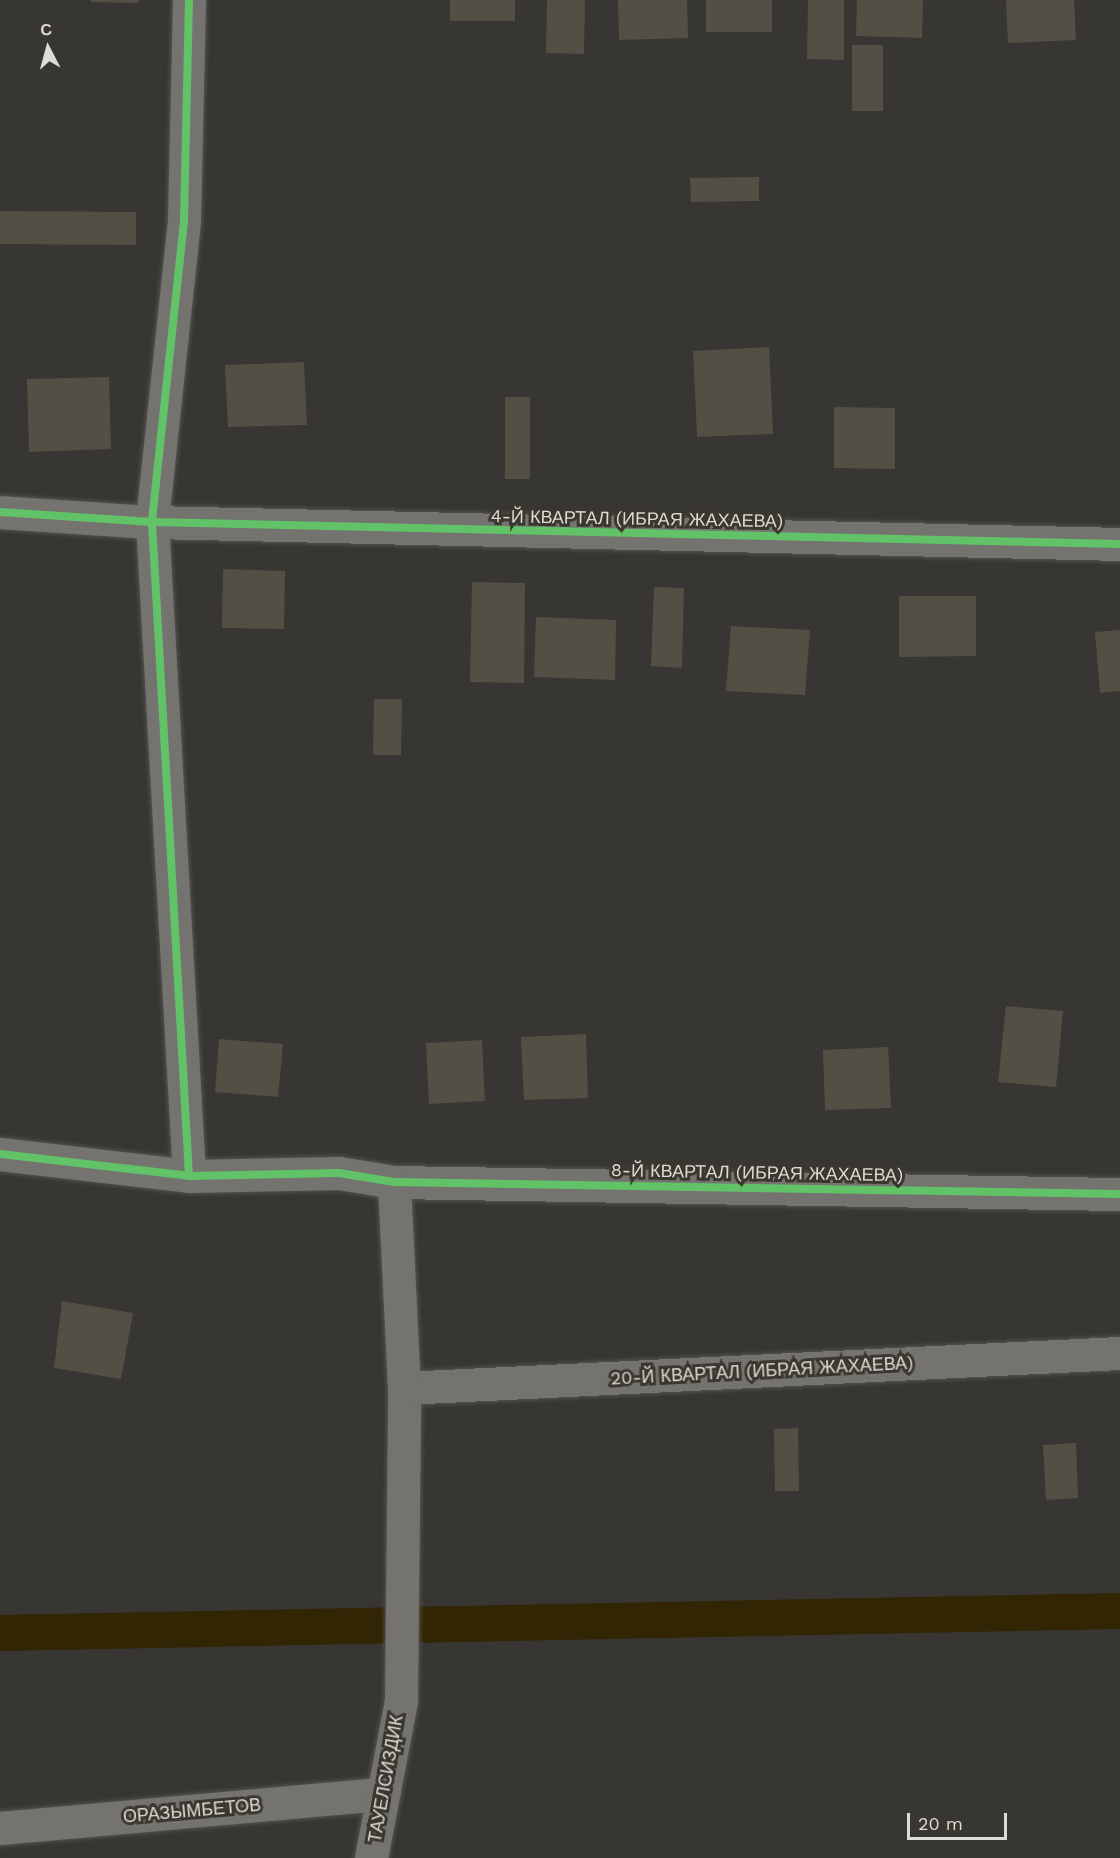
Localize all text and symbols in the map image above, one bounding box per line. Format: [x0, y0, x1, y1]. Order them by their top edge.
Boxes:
north arrow [18, 18, 78, 78]
text: С [39, 20, 53, 40]
street label: 4-Й КВАРТАЛ (ИБРАЯ ЖАХАЕВА) [491, 506, 783, 532]
street label: 8-Й КВАРТАЛ (ИБРАЯ ЖАХАЕВА) [611, 1160, 903, 1186]
street label: 20-Й КВАРТАЛ (ИБРАЯ ЖАХАЕВА) [610, 1352, 914, 1390]
street label: ТАУЕЛСИЗДИК [364, 1713, 408, 1845]
street label: ОРАЗЫМБЕТОВ [122, 1794, 262, 1828]
scale bar [910, 1801, 1010, 1839]
text: 20 m [918, 1813, 963, 1834]

